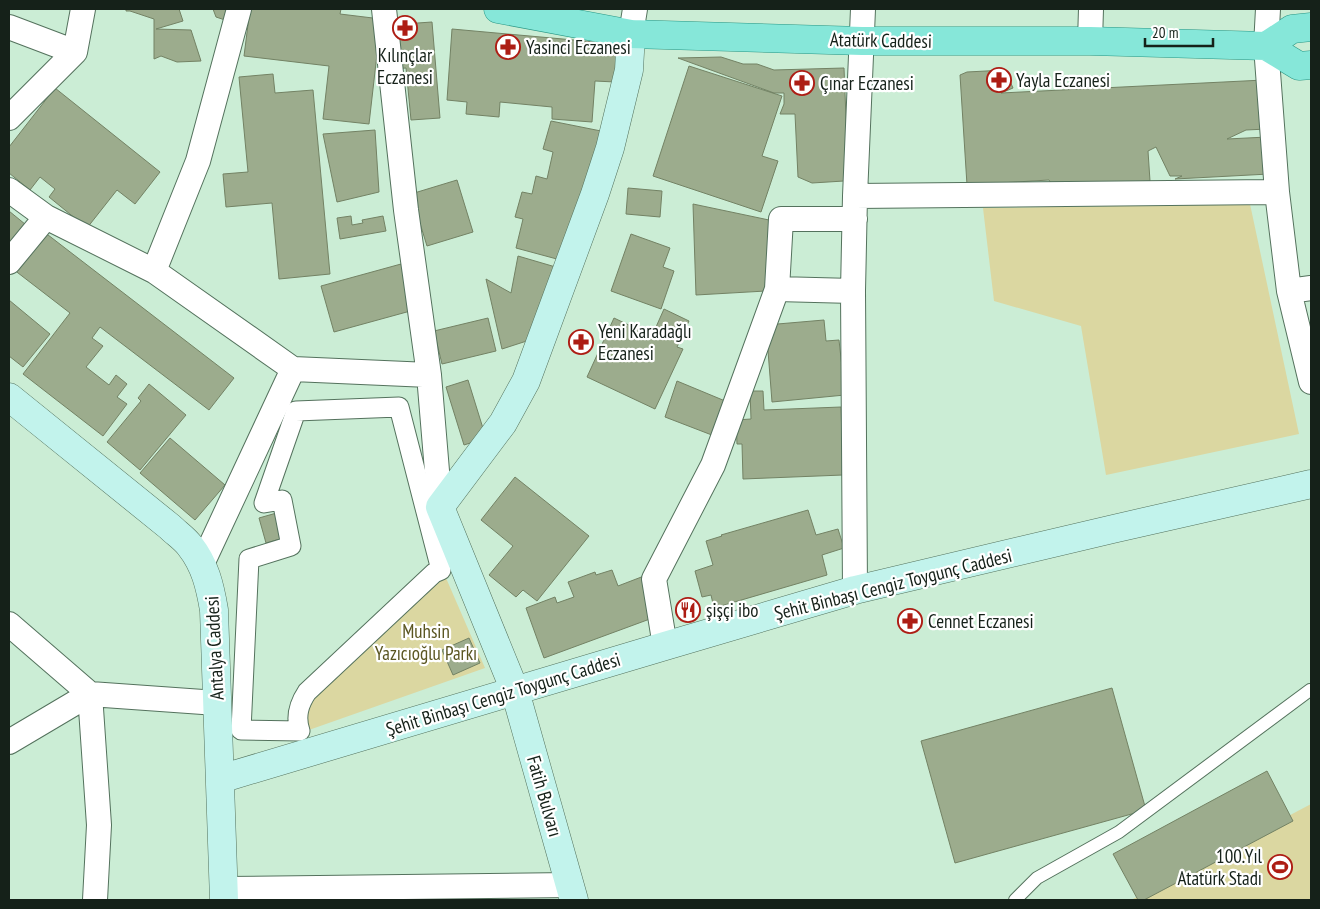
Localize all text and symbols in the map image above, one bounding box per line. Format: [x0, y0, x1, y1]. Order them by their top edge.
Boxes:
pharmacy icon: Kılınçlar Eczanesi [392, 15, 418, 41]
scale bar [1145, 15, 1212, 47]
text: 20 m [1152, 23, 1178, 42]
street label: Atatürk Caddesi [830, 27, 932, 53]
pharmacy icon: Yasinci Eczanesi [495, 34, 521, 60]
place label: Yasinci Eczanesi [526, 35, 631, 59]
place label: Kılınçlar Eczanesi [377, 43, 433, 89]
pharmacy icon: Yayla Eczanesi [986, 67, 1012, 93]
place label: Yayla Eczanesi [1016, 68, 1110, 92]
pharmacy icon: Çınar Eczanesi [789, 70, 815, 96]
place label: Çınar Eczanesi [820, 71, 914, 95]
place label: Yeni Karadağlı Eczanesi [598, 319, 692, 365]
pharmacy icon: Yeni Karadağlı Eczanesi [568, 329, 594, 355]
street label: Şehit Binbaşı Cengiz Toygunç Caddesi [772, 543, 1014, 625]
street label: Antalya Caddesi [199, 595, 229, 701]
restaurant icon: şişçi ibo [675, 597, 701, 623]
place label: şişçi ibo [706, 598, 758, 622]
pharmacy icon: Cennet Eczanesi [897, 608, 923, 634]
place label: Cennet Eczanesi [928, 609, 1034, 633]
park label: Muhsin Yazıcıoğlu Parkı [375, 619, 477, 665]
street label: Şehit Binbaşı Cengiz Toygunç Caddesi [383, 647, 623, 741]
street label: Fatih Bulvarı [522, 753, 568, 839]
place label: 100.Yıl Atatürk Stadı [1178, 844, 1263, 890]
sports icon: 100.Yıl Atatürk Stadı [1267, 854, 1293, 880]

